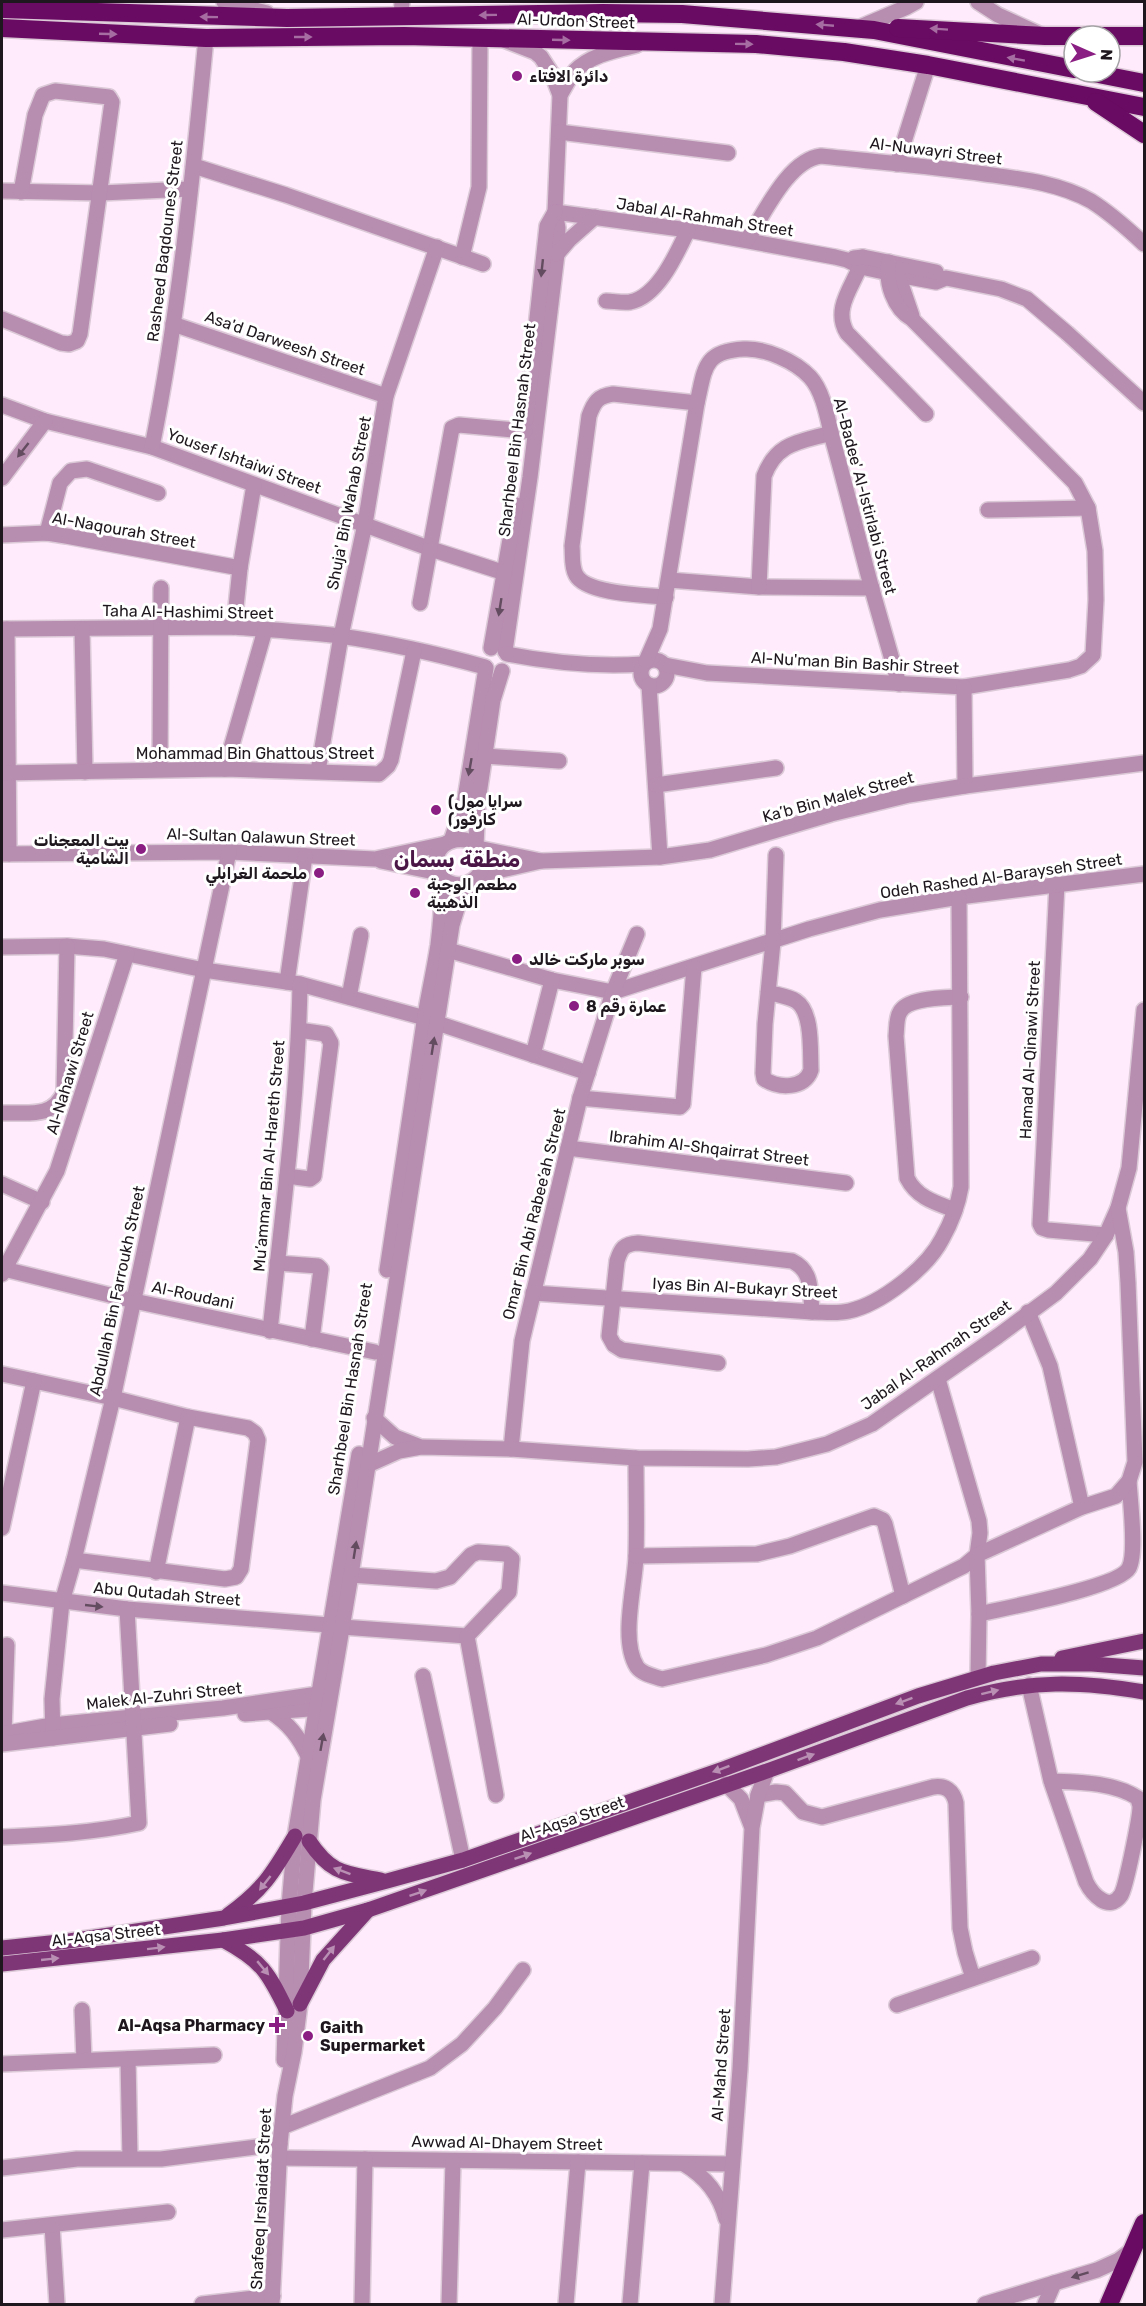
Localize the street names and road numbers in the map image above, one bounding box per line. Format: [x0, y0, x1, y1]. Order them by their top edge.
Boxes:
street label: Al-Urdon Street [517, 9, 635, 33]
street label: Al-Nuwayri Street [869, 133, 1003, 169]
street label: Rasheed Baqdounes Street [143, 139, 187, 343]
street label: Jabal Al-Rahmah Street [615, 194, 795, 240]
street label: Asa'd Darweesh Street [202, 307, 368, 379]
street label: Sharhbeel Bin Hasnah Street [494, 322, 540, 538]
street label: Al-Badee' Al-Istirlabi Street [830, 396, 900, 596]
street label: Shuja' Bin Wahab Street [323, 414, 375, 592]
street label: Yousef Ishtaiwi Street [164, 424, 324, 498]
street label: Al-Naqourah Street [51, 508, 197, 552]
street label: Taha Al-Hashimi Street [102, 601, 274, 623]
street label: Al-Nu'man Bin Bashir Street [751, 648, 959, 678]
street label: Mohammad Bin Ghattous Street [136, 744, 374, 763]
street label: Ka’b Bin Malek Street [760, 768, 916, 826]
street label: Al-Sultan Qalawun Street [166, 824, 356, 850]
street label: Odeh Rashed Al-Barayseh Street [879, 850, 1123, 902]
street label: Hamad Al-Qinawi Street [1016, 960, 1044, 1140]
street label: Al-Nahawi Street [42, 1009, 98, 1137]
street label: Mu’ammar Bin Al-Hareth Street [249, 1040, 289, 1272]
street label: Omar Bin Abi Rabee’ah Street [498, 1106, 570, 1322]
street label: Ibrahim Al-Shqairrat Street [608, 1126, 810, 1170]
street label: Abdullah Bin Farroukh Street [85, 1184, 149, 1398]
street label: Iyas Bin Al-Bukayr Street [652, 1274, 838, 1302]
street label: Al-Roudani [150, 1277, 236, 1313]
street label: Sharhbeel Bin Hasnah Street [324, 1282, 376, 1496]
street label: Jabal Al-Rahmah Street [857, 1296, 1015, 1414]
street label: Abu Qutadah Street [93, 1578, 241, 1610]
street label: Malek Al-Zuhri Street [85, 1678, 243, 1714]
street label: Al-Aqsa Street [517, 1792, 627, 1846]
street label: Al-Aqsa Street [51, 1920, 161, 1950]
street label: Al-Mahd Street [708, 2008, 734, 2122]
street label: Shafeeq Irshaidat Street [247, 2108, 275, 2290]
street label: Awwad Al-Dhayem Street [411, 2132, 603, 2154]

